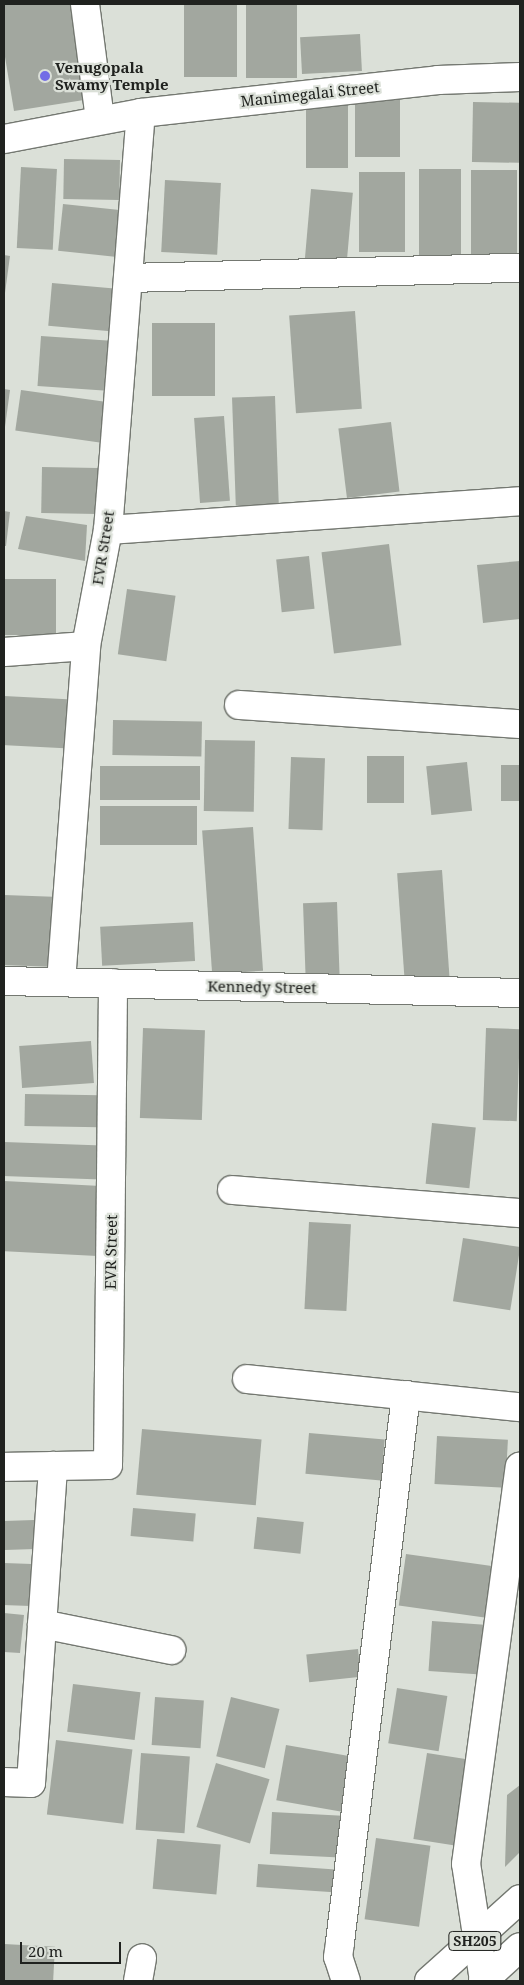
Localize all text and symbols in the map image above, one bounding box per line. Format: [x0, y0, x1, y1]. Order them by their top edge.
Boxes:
place label: Venugopala Swamy Temple [55, 58, 169, 93]
marker: Venugopala Swamy Temple [39, 70, 51, 82]
street label: Manimegalai Street [240, 78, 380, 110]
street label: EVR Street [88, 510, 118, 586]
street label: Kennedy Street [207, 977, 317, 997]
street label: EVR Street [101, 1214, 121, 1290]
road number: SH205 [448, 1930, 502, 1952]
scale bar [22, 1932, 124, 1964]
text: 20 m [28, 1941, 63, 1961]

